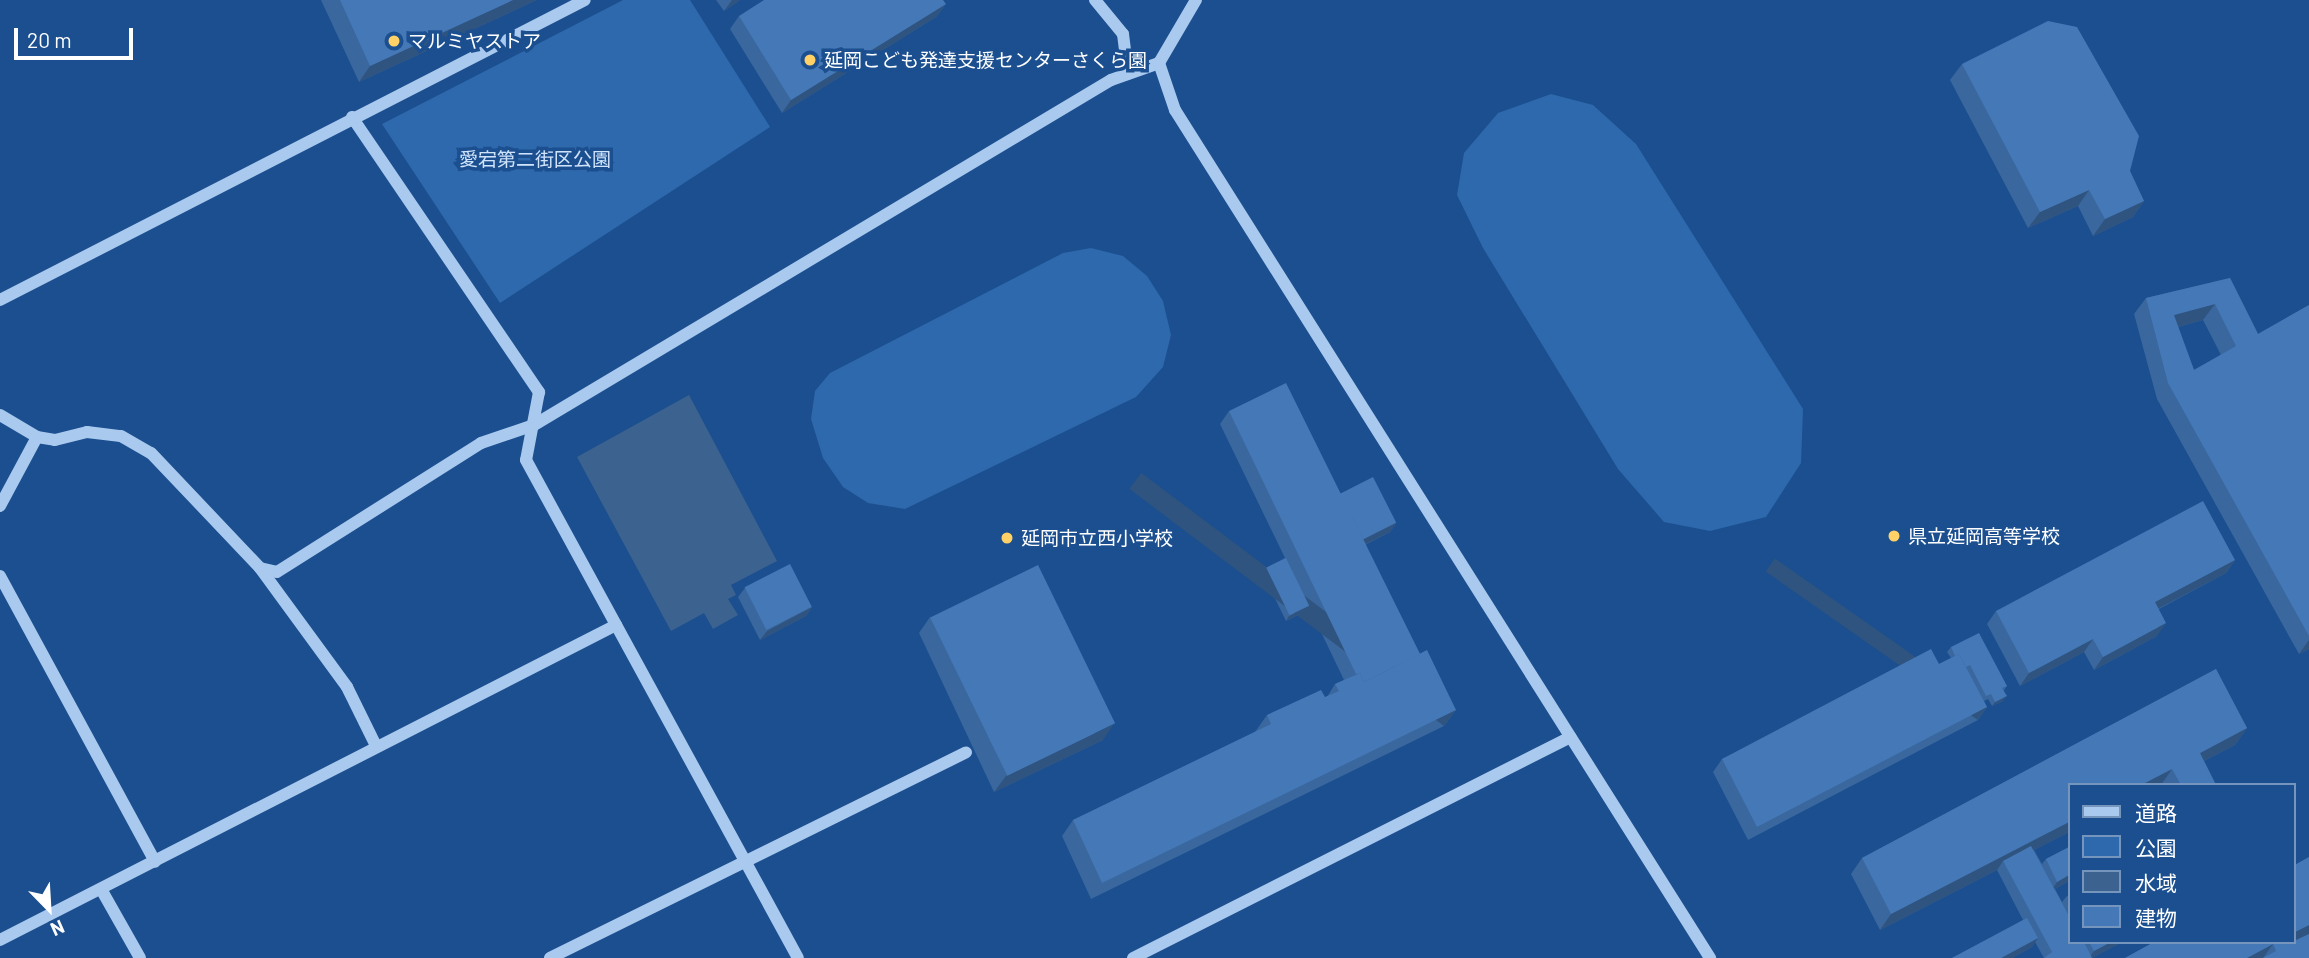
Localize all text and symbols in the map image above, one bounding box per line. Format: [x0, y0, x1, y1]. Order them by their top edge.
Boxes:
scale bar [18, 14, 136, 58]
text: 20 m [27, 27, 72, 52]
place label: マルミヤストア [408, 30, 541, 52]
marker: マルミヤストア [386, 33, 402, 49]
place label: 延岡こども発達支援センターさくら園 [824, 49, 1147, 71]
marker: 延岡こども発達支援センターさくら園 [802, 52, 818, 68]
park label: 愛宕第二街区公園 [459, 148, 611, 170]
place label: 県立延岡高等学校 [1908, 525, 2060, 547]
place label: 延岡市立西小学校 [1021, 527, 1173, 549]
marker: 県立延岡高等学校 [1886, 528, 1902, 544]
marker: 延岡市立西小学校 [999, 530, 1015, 546]
legend [2068, 783, 2295, 944]
text: 道路 [2135, 800, 2177, 825]
text: 公園 [2135, 835, 2177, 860]
text: 水域 [2135, 870, 2177, 895]
north arrow [14, 874, 84, 944]
text: 建物 [2135, 905, 2177, 930]
text: N [47, 916, 68, 942]

